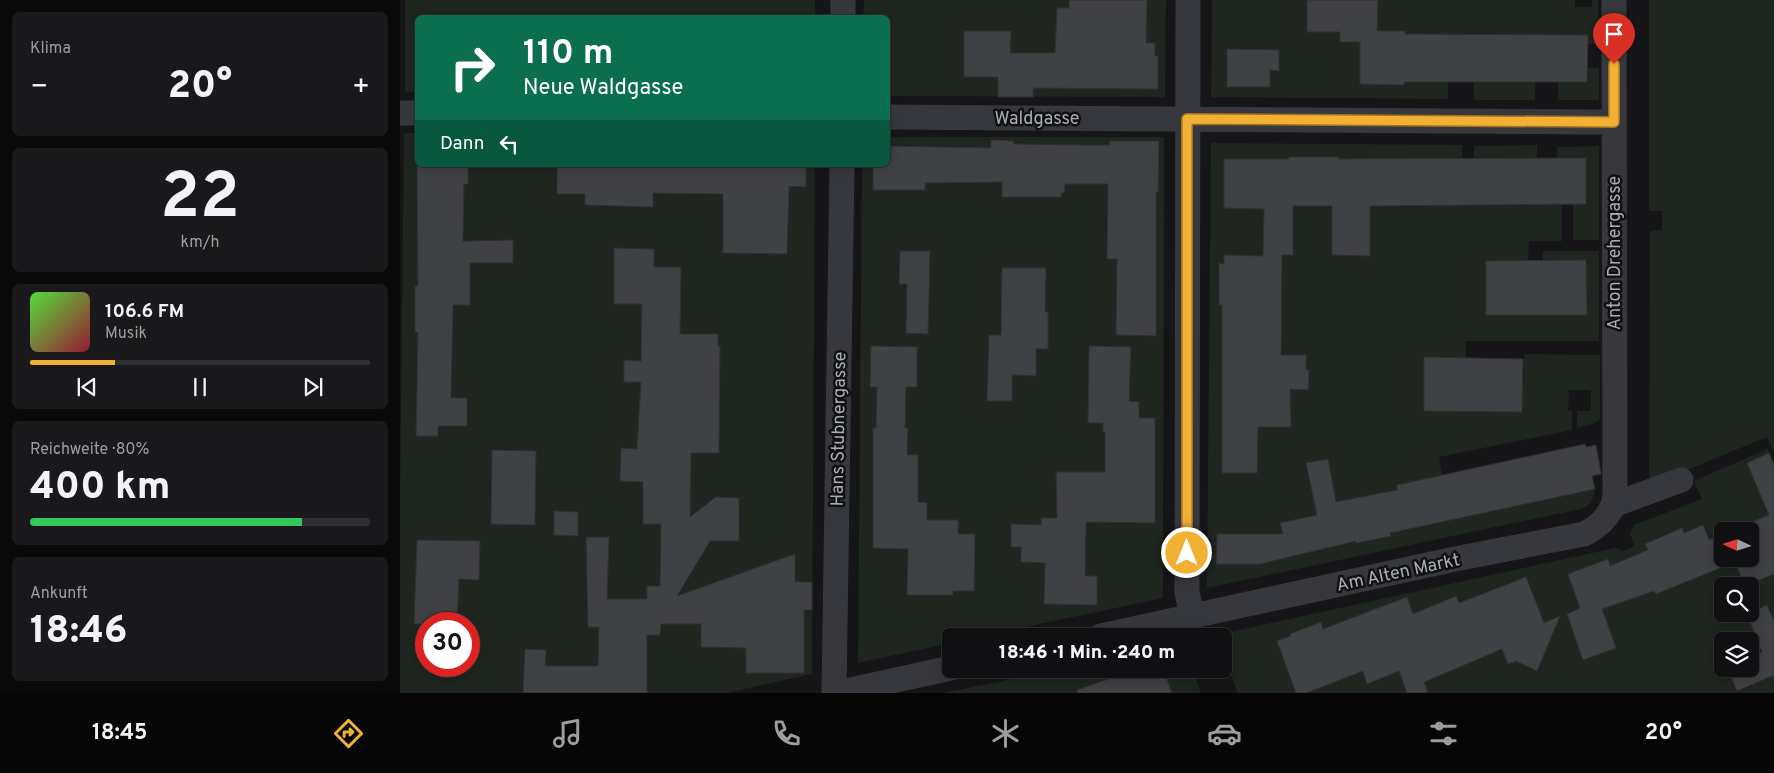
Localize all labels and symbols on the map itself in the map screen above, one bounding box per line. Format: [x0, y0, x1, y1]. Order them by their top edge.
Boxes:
pin [1593, 13, 1635, 64]
street label: Waldgasse [994, 108, 1080, 131]
street label: Anton Drehergasse [1604, 176, 1627, 330]
street label: Hans Stubnergasse [827, 352, 852, 507]
north arrow [1714, 522, 1759, 568]
position arrow [1160, 526, 1212, 578]
street label: Am Alten Markt [1335, 549, 1462, 598]
speed limit sign: 30 [415, 612, 480, 677]

